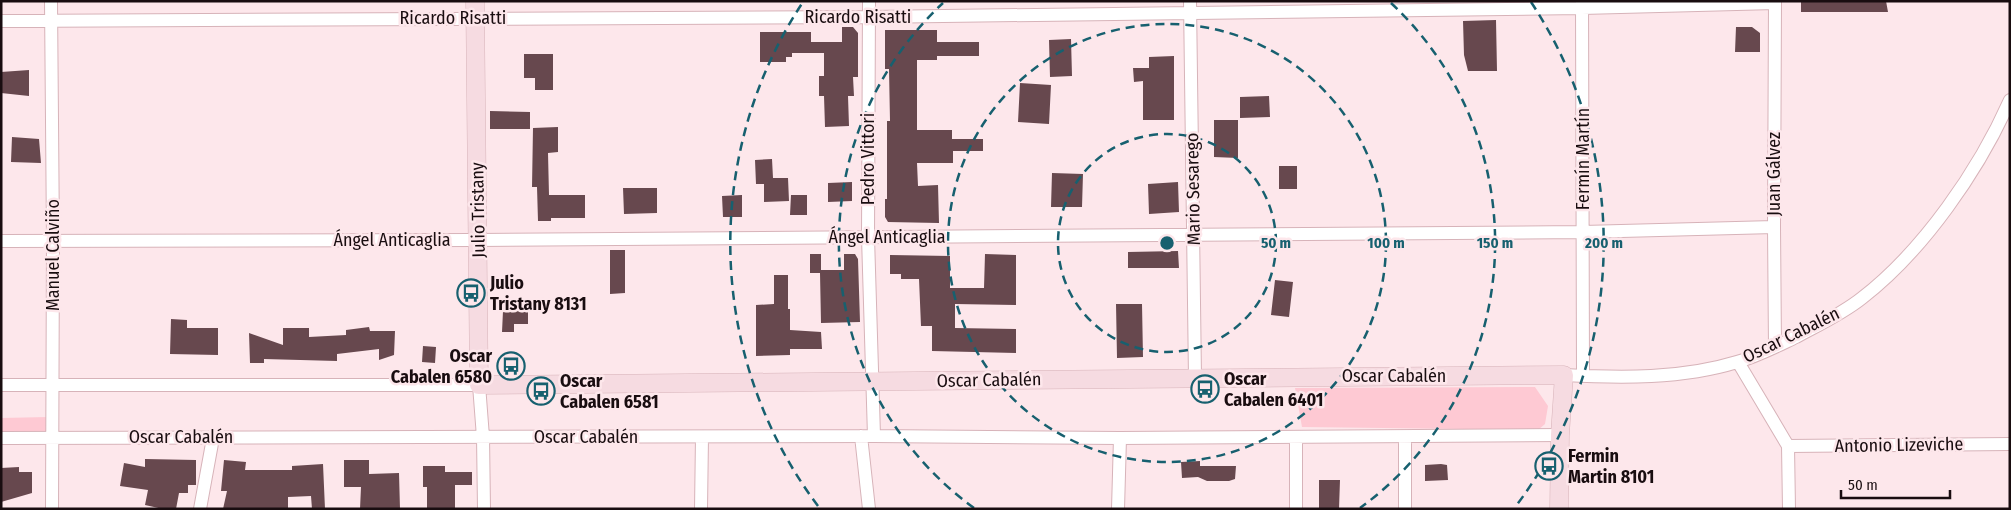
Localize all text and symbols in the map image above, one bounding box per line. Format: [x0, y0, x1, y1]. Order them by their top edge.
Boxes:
street label: Ricardo Risatti [805, 6, 911, 28]
street label: Ricardo Risatti [400, 7, 506, 29]
street label: Fermín Martín [1572, 108, 1594, 210]
street label: Pedro Vittori [857, 113, 879, 205]
street label: Mario Sesarego [1181, 132, 1205, 246]
street label: Juan Gálvez [1763, 132, 1785, 216]
street label: Julio Tristany [466, 162, 490, 258]
street label: Manuel Calviño [42, 199, 64, 311]
street label: Ángel Anticaglia [828, 225, 946, 248]
street label: Ángel Anticaglia [333, 228, 451, 251]
centre of rings [1158, 234, 1176, 252]
text: 50 m [1261, 234, 1291, 252]
text: 100 m [1367, 234, 1405, 252]
text: 150 m [1477, 234, 1513, 252]
text: 200 m [1584, 234, 1623, 252]
place label: Julio Tristany 8131 [489, 272, 587, 315]
bus stop icon: Julio Tristany 8131 [456, 278, 486, 308]
street label: Oscar Cabalén [1739, 302, 1843, 368]
place label: Oscar Cabalen 6580 [391, 345, 492, 388]
bus stop icon: Oscar Cabalen 6580 [496, 351, 526, 381]
street label: Oscar Cabalén [1342, 365, 1446, 387]
street label: Oscar Cabalén [936, 368, 1042, 392]
place label: Oscar Cabalen 6401 [1224, 368, 1323, 411]
place label: Oscar Cabalen 6581 [560, 370, 659, 413]
bus stop icon: Oscar Cabalen 6401 [1190, 374, 1220, 404]
bus stop icon: Oscar Cabalen 6581 [526, 376, 556, 406]
street label: Oscar Cabalén [129, 426, 233, 448]
street label: Oscar Cabalén [534, 426, 638, 448]
street label: Antonio Lizeviche [1834, 433, 1964, 457]
place label: Fermin Martin 8101 [1568, 445, 1654, 488]
bus stop icon: Fermin Martin 8101 [1534, 451, 1564, 481]
scale bar [1841, 468, 1950, 500]
text: 50 m [1848, 476, 1878, 494]

